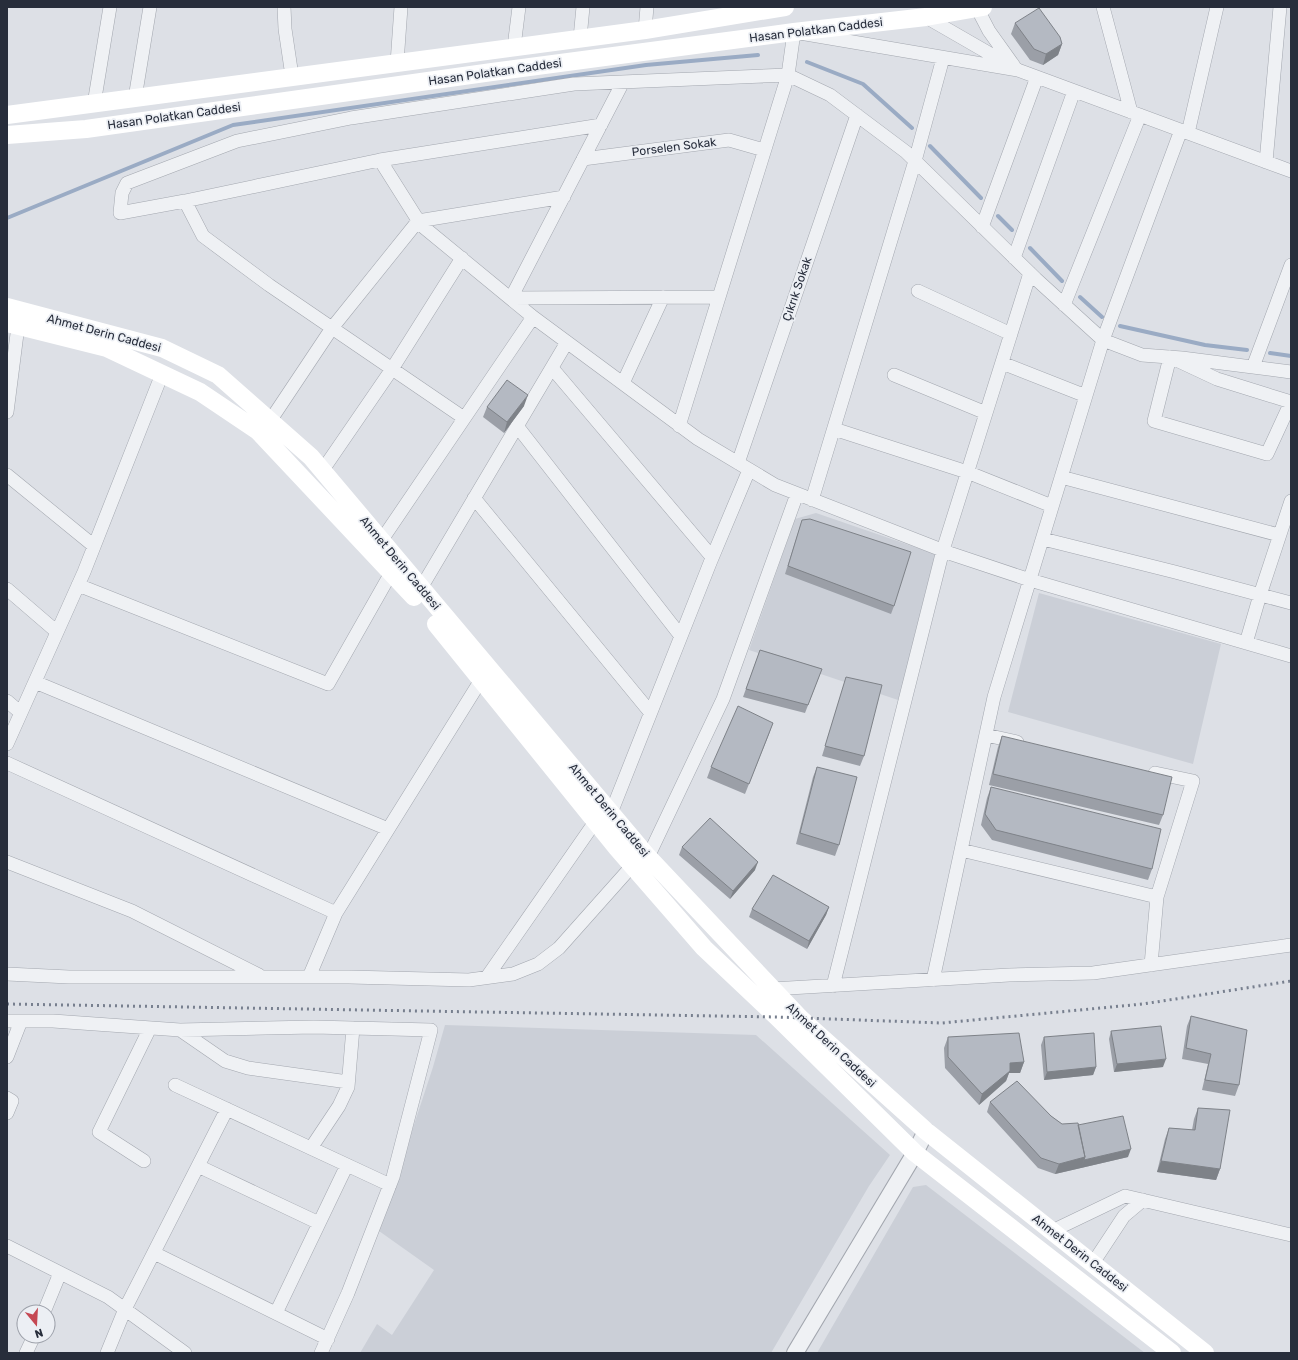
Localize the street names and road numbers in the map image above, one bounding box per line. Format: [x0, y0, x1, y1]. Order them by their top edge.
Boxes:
street label: Hasan Polatkan Caddesi [748, 15, 884, 45]
street label: Hasan Polatkan Caddesi [427, 56, 563, 88]
street label: Hasan Polatkan Caddesi [106, 100, 242, 132]
street label: Porselen Sokak [631, 135, 718, 159]
street label: Çıkrık Sokak [780, 254, 815, 323]
street label: Ahmet Derin Caddesi [45, 311, 163, 355]
street label: Ahmet Derin Caddesi [357, 513, 443, 613]
street label: Ahmet Derin Caddesi [566, 760, 652, 860]
street label: Ahmet Derin Caddesi [783, 1000, 879, 1090]
street label: Ahmet Derin Caddesi [1029, 1211, 1131, 1295]

